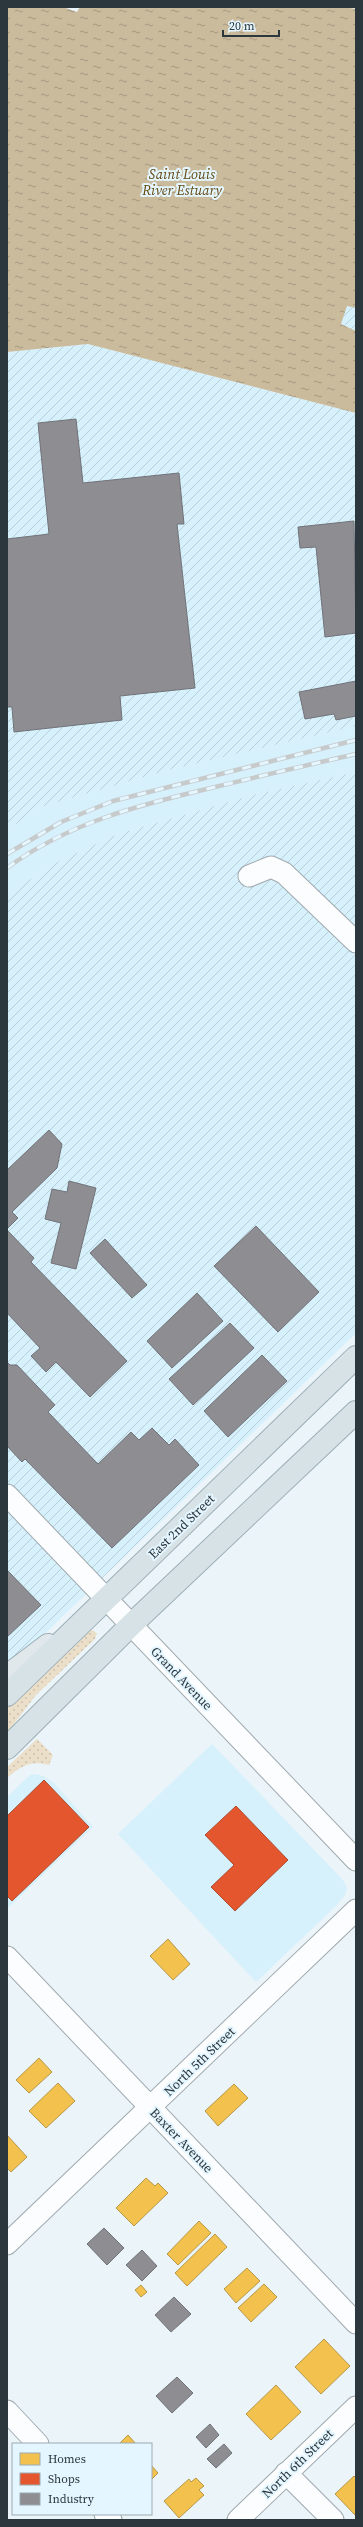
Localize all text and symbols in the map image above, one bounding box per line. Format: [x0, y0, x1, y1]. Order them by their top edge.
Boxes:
scale bar [223, 12, 279, 38]
text: 20 m [229, 18, 255, 34]
water label: Saint Louis River Estuary [141, 164, 222, 200]
street label: East 2nd Street [145, 1490, 219, 1562]
street label: Grand Avenue [147, 1643, 216, 1714]
street label: North 5th Street [160, 2023, 239, 2100]
street label: Baxter Avenue [146, 2104, 217, 2177]
street label: North 6th Street [258, 2425, 337, 2502]
legend [12, 2443, 152, 2515]
text: Homes [48, 2451, 86, 2467]
text: Shops [48, 2471, 80, 2487]
text: Industry [48, 2491, 95, 2507]

